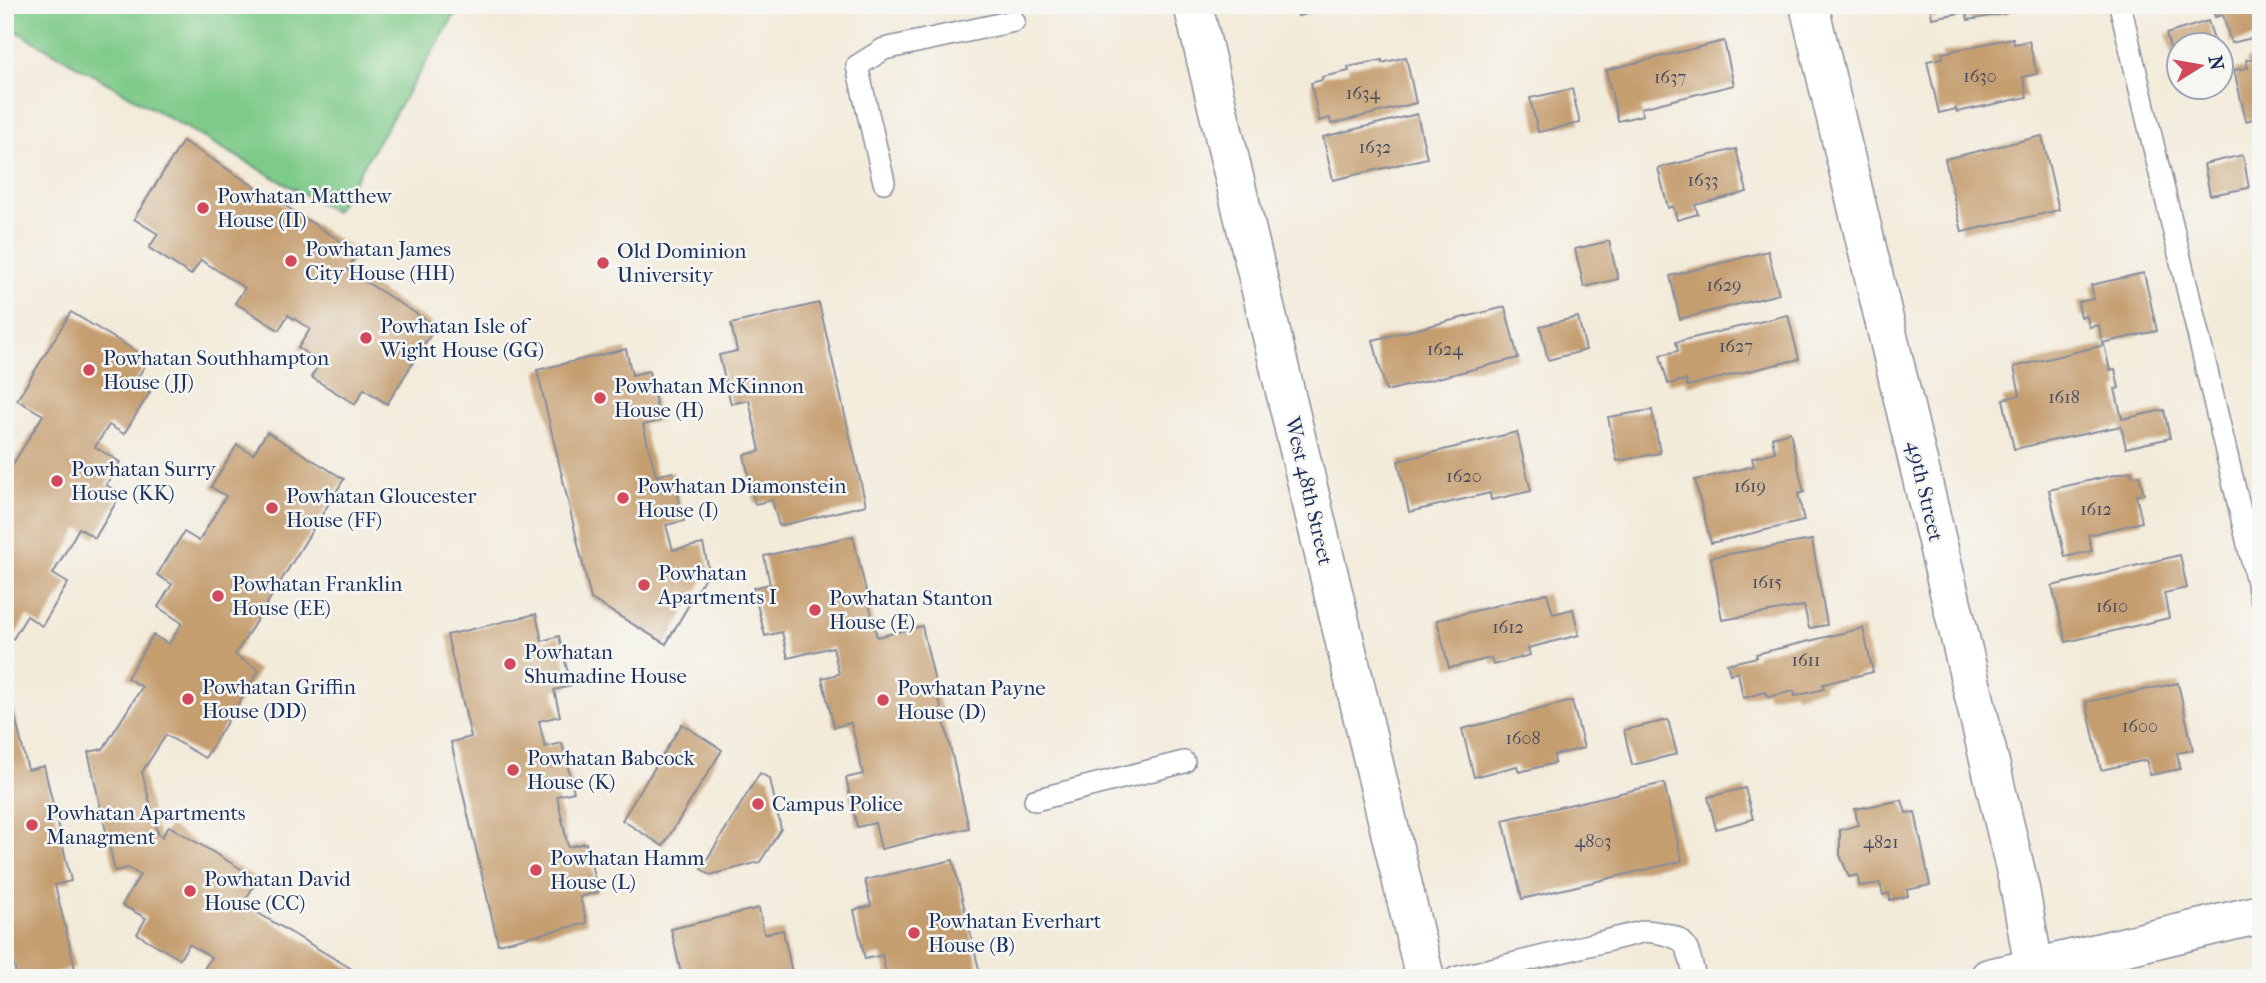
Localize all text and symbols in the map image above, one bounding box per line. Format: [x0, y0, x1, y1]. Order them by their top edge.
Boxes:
north arrow [2164, 32, 2234, 102]
text: N [2204, 54, 2228, 73]
house number: 1630 [1963, 66, 1997, 87]
house number: 1637 [1654, 67, 1686, 88]
house number: 1634 [1346, 83, 1380, 104]
house number: 1632 [1359, 137, 1391, 158]
house number: 1633 [1688, 170, 1718, 191]
place label: Powhatan Matthew House (II) [217, 184, 393, 232]
marker: Powhatan Matthew House (II) [195, 200, 211, 216]
place label: Powhatan James City House (HH) [305, 237, 455, 285]
place label: Old Dominion University [617, 239, 746, 287]
marker: Powhatan James City House (HH) [283, 253, 299, 269]
marker: Old Dominion University [595, 255, 611, 271]
house number: 1629 [1707, 275, 1741, 296]
place label: Powhatan Isle of Wight House (GG) [379, 314, 544, 362]
marker: Powhatan Isle of Wight House (GG) [358, 330, 374, 346]
house number: 1627 [1719, 336, 1753, 357]
house number: 1624 [1427, 339, 1463, 360]
place label: Powhatan Southhampton House (JJ) [103, 346, 329, 394]
marker: Powhatan Southhampton House (JJ) [81, 362, 97, 378]
place label: Powhatan McKinnon House (H) [614, 374, 804, 422]
house number: 1618 [2048, 387, 2080, 408]
marker: Powhatan McKinnon House (H) [592, 390, 608, 406]
street label: West 48th Street [1280, 414, 1338, 568]
street label: 49th Street [1902, 438, 1948, 544]
place label: Powhatan Surry House (KK) [71, 457, 217, 505]
house number: 1620 [1446, 466, 1482, 487]
marker: Powhatan Surry House (KK) [49, 473, 65, 489]
place label: Powhatan Diamonstein House (I) [637, 474, 846, 522]
house number: 1619 [1734, 476, 1766, 497]
place label: Powhatan Gloucester House (FF) [286, 484, 476, 532]
marker: Powhatan Diamonstein House (I) [615, 490, 631, 506]
house number: 1612 [2080, 499, 2112, 520]
marker: Powhatan Gloucester House (FF) [264, 500, 280, 516]
place label: Powhatan Apartments I [657, 561, 777, 609]
place label: Powhatan Franklin House (EE) [232, 572, 402, 620]
house number: 1615 [1752, 572, 1782, 593]
marker: Powhatan Apartments I [636, 577, 652, 593]
place label: Powhatan Stanton House (E) [829, 586, 993, 634]
marker: Powhatan Franklin House (EE) [210, 588, 226, 604]
house number: 1610 [2096, 596, 2128, 617]
marker: Powhatan Stanton House (E) [807, 602, 823, 618]
house number: 1612 [1492, 617, 1524, 638]
place label: Powhatan Shumadine House [524, 640, 687, 688]
house number: 1611 [1792, 650, 1820, 671]
marker: Powhatan Shumadine House [502, 656, 518, 672]
place label: Powhatan Griffin House (DD) [202, 675, 356, 723]
place label: Powhatan Payne House (D) [897, 676, 1046, 724]
marker: Powhatan Griffin House (DD) [180, 691, 196, 707]
marker: Powhatan Payne House (D) [875, 692, 891, 708]
house number: 1600 [2122, 716, 2158, 737]
house number: 1608 [1505, 728, 1541, 749]
place label: Powhatan Babcock House (K) [527, 746, 695, 794]
marker: Powhatan Babcock House (K) [505, 762, 521, 778]
place label: Campus Police [772, 792, 903, 816]
marker: Campus Police [750, 796, 766, 812]
place label: Powhatan Apartments Managment [46, 801, 246, 849]
marker: Powhatan Apartments Managment [24, 817, 40, 833]
house number: 4803 [1575, 831, 1611, 852]
house number: 4821 [1863, 832, 1899, 853]
place label: Powhatan Hamm House (L) [550, 846, 705, 894]
marker: Powhatan Hamm House (L) [528, 862, 544, 878]
place label: Powhatan David House (CC) [204, 867, 351, 915]
marker: Powhatan David House (CC) [182, 883, 198, 899]
place label: Powhatan Everhart House (B) [928, 909, 1102, 957]
marker: Powhatan Everhart House (B) [906, 925, 922, 941]

